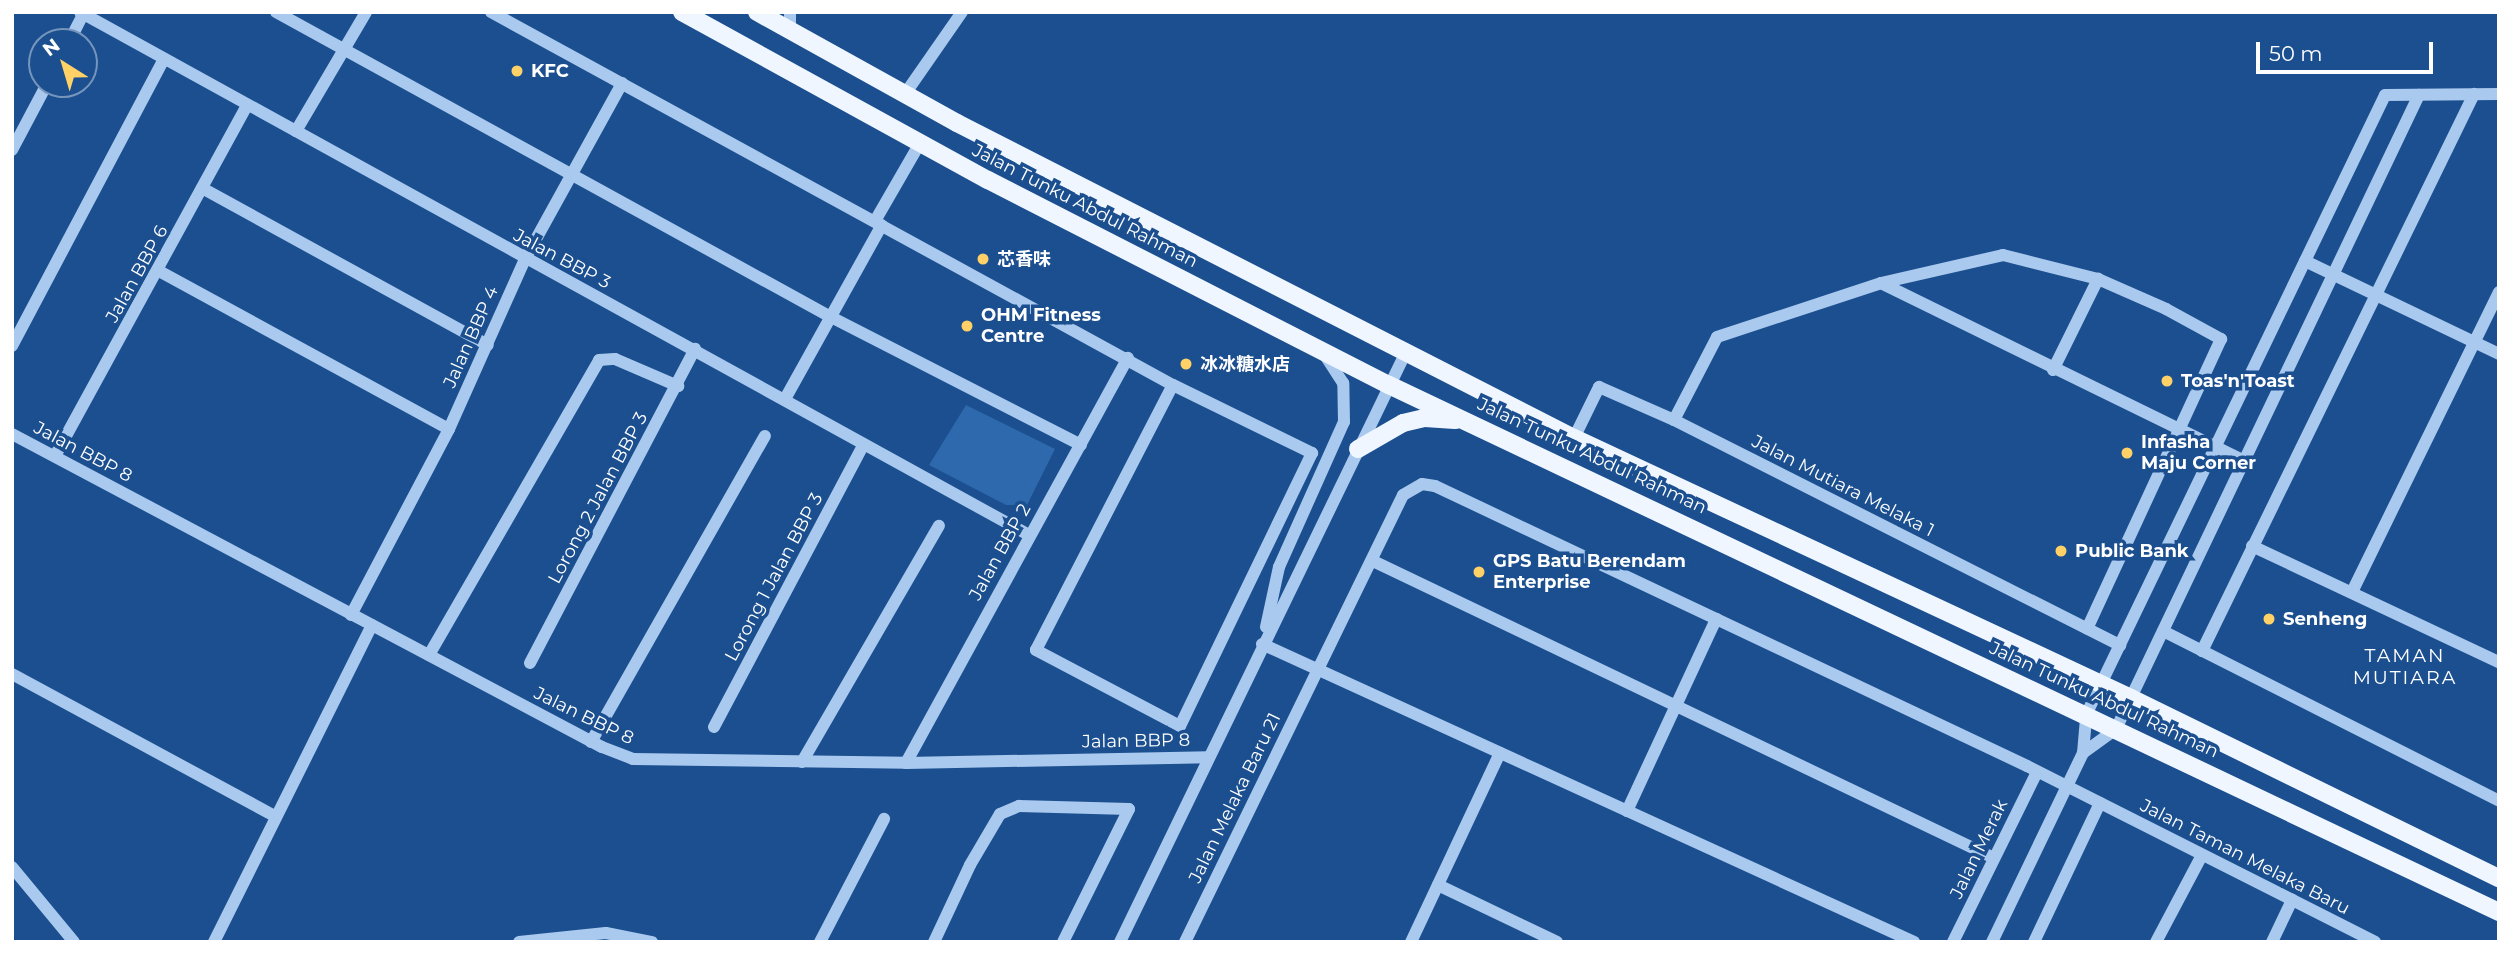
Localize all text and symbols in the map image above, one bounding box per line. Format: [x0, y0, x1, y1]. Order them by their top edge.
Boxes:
north arrow [28, 28, 98, 98]
scale bar [2259, 28, 2436, 72]
text: N [38, 34, 64, 61]
text: 50 m [2269, 41, 2323, 66]
place label: KFC [531, 60, 569, 82]
marker: KFC [509, 63, 525, 79]
street label: Jalan Tunku Abdul Rahman [969, 140, 1201, 272]
street label: Jalan BBP 6 [101, 222, 173, 326]
street label: Jalan BBP 3 [510, 224, 614, 294]
place label: 芯香味 [997, 248, 1051, 270]
marker: 芯香味 [975, 251, 991, 267]
street label: Jalan BBP 4 [439, 283, 503, 391]
place label: OHM Fitness Centre [981, 305, 1101, 348]
marker: OHM Fitness Centre [959, 318, 975, 334]
place label: 冰冰糖水店 [1200, 353, 1290, 375]
marker: 冰冰糖水店 [1178, 356, 1194, 372]
place label: Toas'n'Toast [2181, 370, 2295, 392]
marker: Toas'n'Toast [2159, 373, 2175, 389]
street label: Jalan Tunku Abdul Rahman [1474, 393, 1710, 519]
street label: Lorong 2 Jalan BBP 3 [544, 409, 652, 587]
street label: Jalan BBP 8 [30, 417, 136, 487]
street label: Jalan Mutiara Melaka 1 [1748, 431, 1938, 541]
place label: Infasha Maju Corner [2141, 432, 2256, 474]
marker: Infasha Maju Corner [2119, 445, 2135, 461]
street label: Lorong 1 Jalan BBP 3 [720, 489, 828, 665]
street label: Jalan BBP 2 [965, 500, 1035, 604]
place label: Public Bank [2075, 540, 2189, 562]
marker: Public Bank [2053, 543, 2069, 559]
place label: GPS Batu Berendam Enterprise [1493, 551, 1686, 594]
marker: GPS Batu Berendam Enterprise [1471, 564, 1487, 580]
place label: Senheng [2283, 608, 2367, 630]
marker: Senheng [2261, 611, 2277, 627]
street label: Jalan Tunku Abdul Rahman [1986, 637, 2222, 763]
district label: TAMAN MUTIARA [2354, 645, 2456, 689]
street label: Jalan BBP 8 [531, 683, 637, 749]
street label: Jalan Melaka Baru 21 [1184, 710, 1286, 886]
street label: Jalan BBP 8 [1082, 729, 1190, 753]
street label: Jalan Taman Melaka Baru [2137, 795, 2353, 919]
street label: Jalan Merak [1946, 796, 2012, 902]

